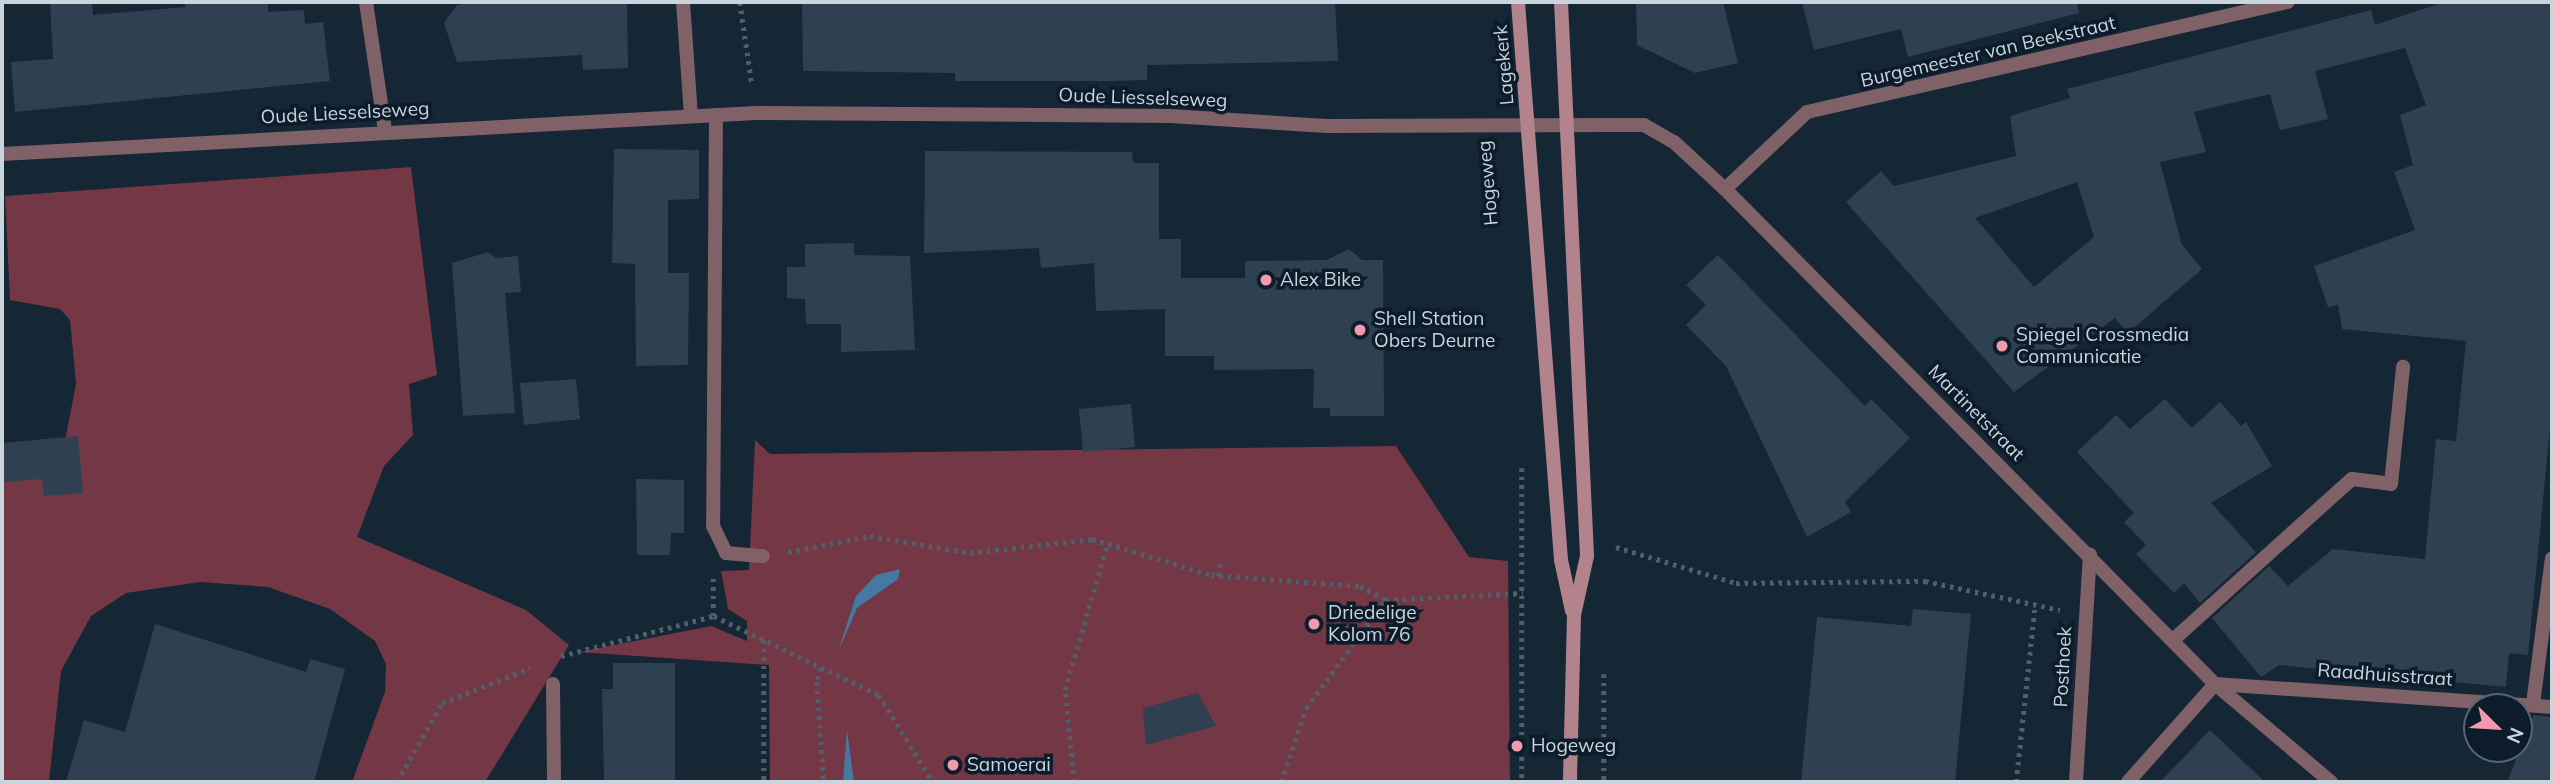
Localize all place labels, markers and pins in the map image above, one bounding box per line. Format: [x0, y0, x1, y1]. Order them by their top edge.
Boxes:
place label: Alex Bike [1280, 269, 1361, 291]
marker: Alex Bike [1258, 272, 1274, 288]
place label: Shell Station Obers Deurne [1374, 308, 1495, 352]
marker: Shell Station Obers Deurne [1352, 322, 1368, 338]
place label: Spiegel Crossmedia Communicatie [2016, 324, 2189, 368]
marker: Spiegel Crossmedia Communicatie [1994, 338, 2010, 354]
place label: Driedelige Kolom 76 [1328, 602, 1417, 646]
marker: Driedelige Kolom 76 [1306, 616, 1322, 632]
place label: Hogeweg [1531, 735, 1616, 757]
marker: Hogeweg [1509, 738, 1525, 754]
place label: Samoerai [967, 754, 1051, 776]
marker: Samoerai [945, 757, 961, 773]

